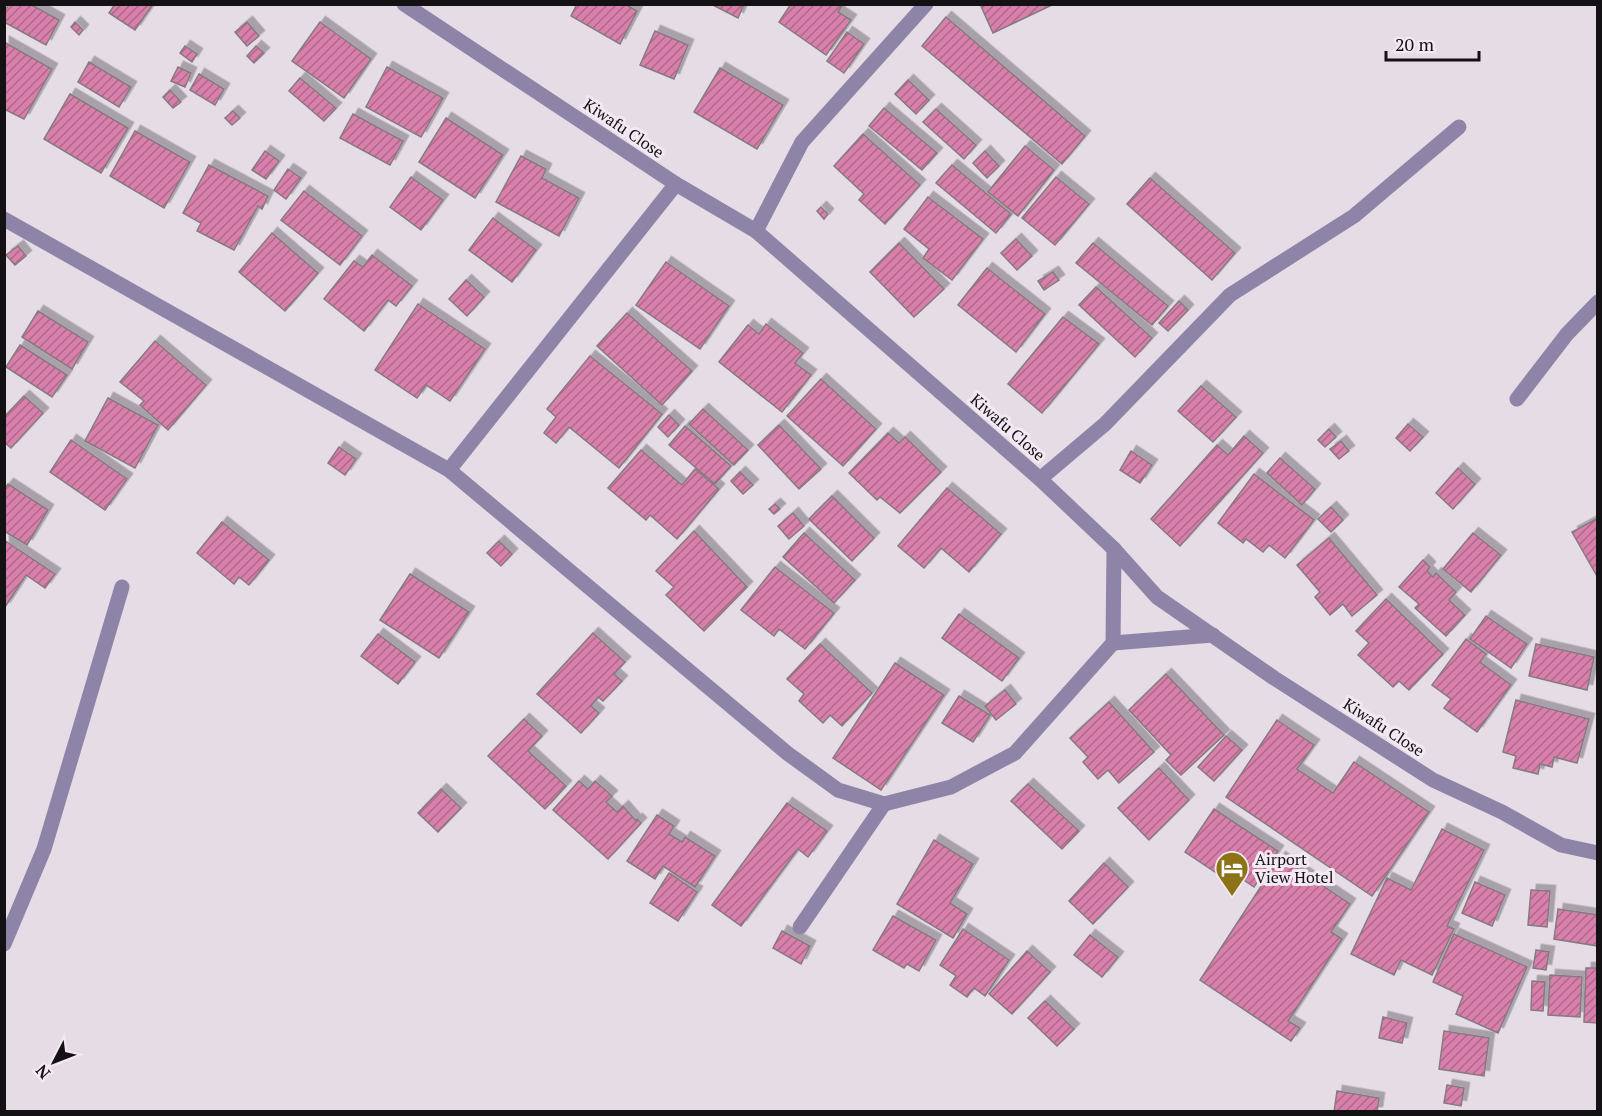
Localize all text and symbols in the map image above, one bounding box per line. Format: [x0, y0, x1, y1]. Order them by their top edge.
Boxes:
scale bar [1386, 24, 1479, 62]
text: 20 m [1395, 32, 1435, 56]
street label: Kiwafu Close [580, 93, 668, 163]
street label: Kiwafu Close [966, 388, 1050, 466]
street label: Kiwafu Close [1339, 693, 1429, 761]
place label: Airport View Hotel [1255, 848, 1334, 888]
hotel icon: Airport View Hotel [1214, 850, 1250, 897]
north arrow [24, 1032, 84, 1092]
text: N [31, 1060, 55, 1084]

